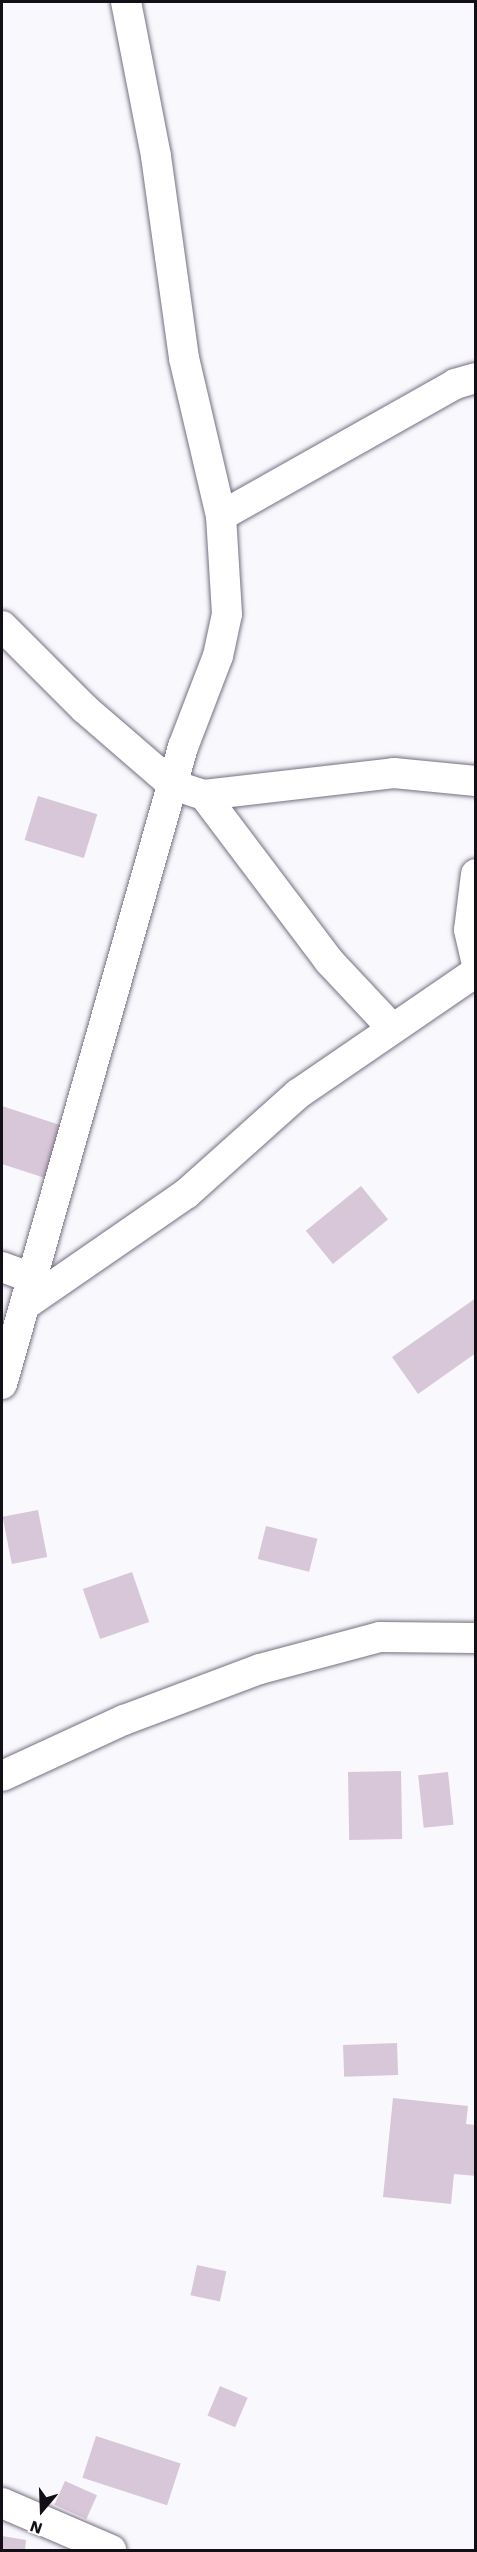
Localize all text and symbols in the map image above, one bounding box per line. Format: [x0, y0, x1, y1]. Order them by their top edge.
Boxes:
north arrow [12, 2480, 72, 2540]
text: N [27, 2517, 45, 2538]

